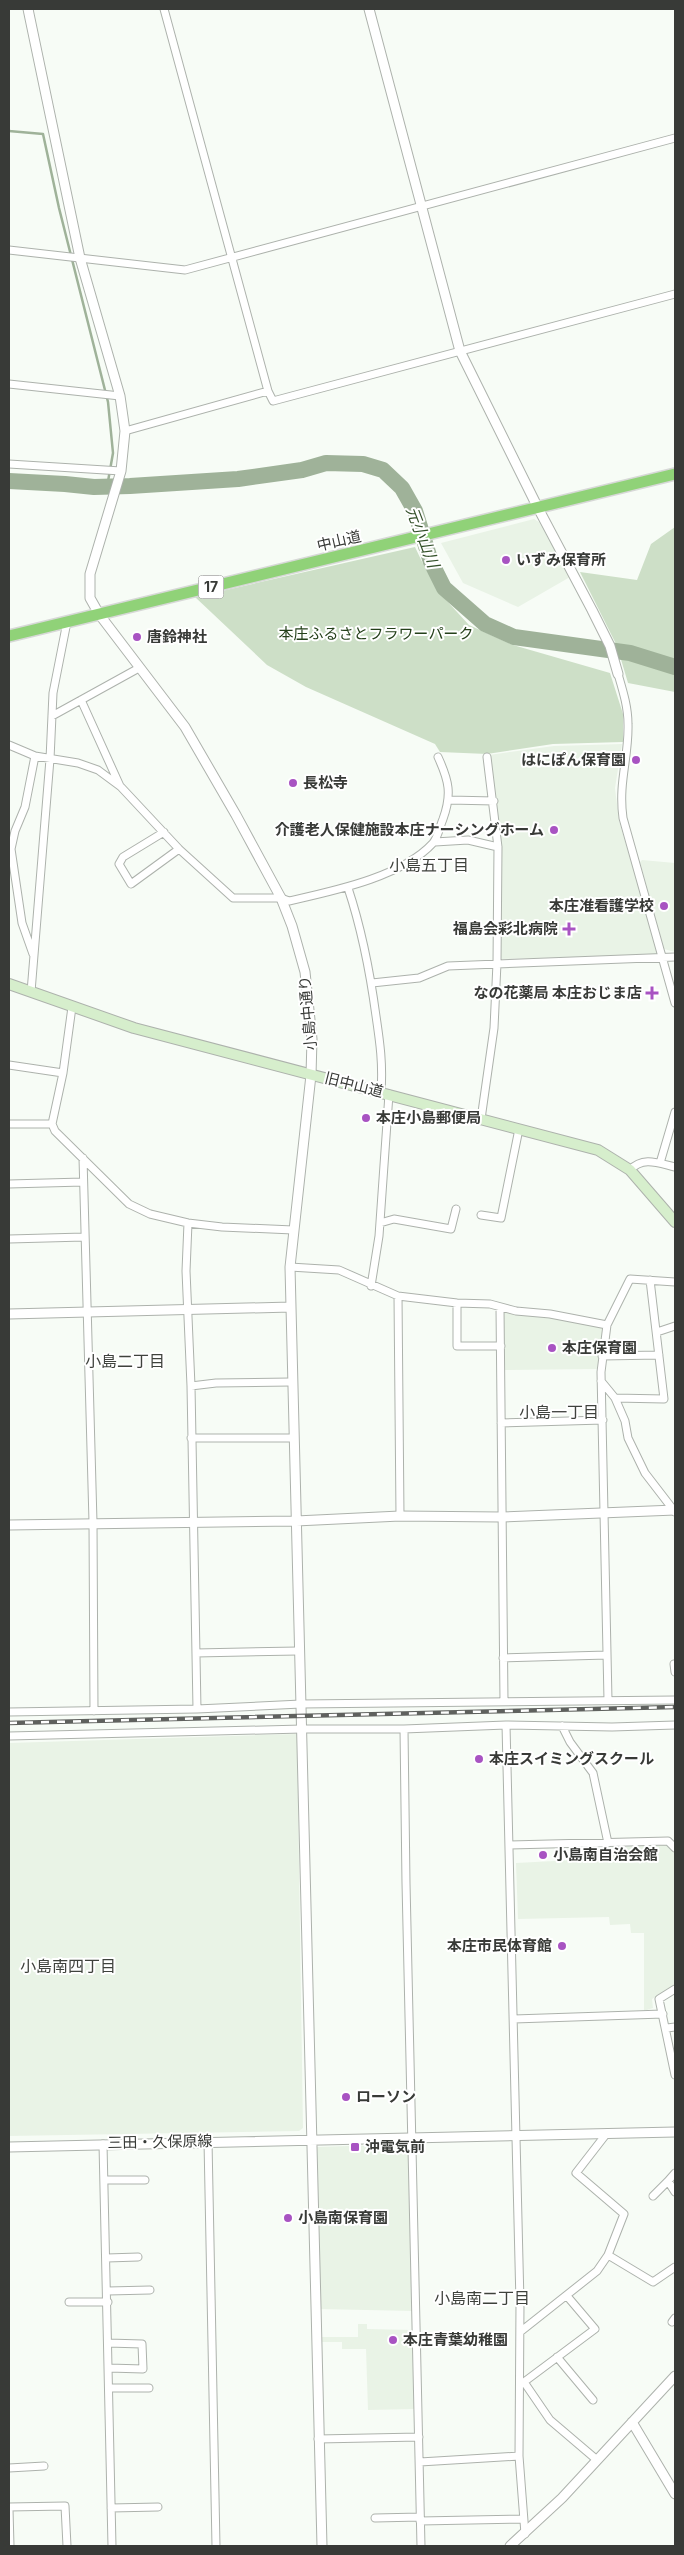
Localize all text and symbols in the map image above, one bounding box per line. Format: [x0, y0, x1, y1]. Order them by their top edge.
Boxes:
water label: 元小山川 [402, 504, 445, 572]
street label: 中山道 [315, 526, 363, 555]
place label: いずみ保育所 [516, 550, 606, 569]
marker: いずみ保育所 [500, 554, 512, 566]
road number: 17 [198, 576, 224, 598]
park label: 本庄ふるさとフラワーパーク [279, 624, 473, 643]
place label: 唐鈴神社 [147, 627, 207, 646]
marker: 唐鈴神社 [131, 631, 143, 643]
place label: はにぽん保育園 [521, 750, 626, 769]
marker: はにぽん保育園 [630, 754, 642, 766]
place label: 長松寺 [303, 773, 348, 792]
marker: 長松寺 [287, 777, 299, 789]
place label: 介護老人保健施設本庄ナーシングホーム [275, 820, 544, 839]
marker: 介護老人保健施設本庄ナーシングホーム [548, 824, 560, 836]
district label: 小島五丁目 [389, 855, 469, 875]
place label: 本庄准看護学校 [549, 896, 654, 915]
marker: 本庄准看護学校 [658, 900, 670, 912]
place label: 福島会彩北病院 [452, 919, 558, 938]
marker: 福島会彩北病院 [562, 922, 576, 936]
street label: 小島中通り [295, 975, 320, 1051]
place label: なの花薬局 本庄おじま店 [473, 983, 642, 1002]
marker: なの花薬局 本庄おじま店 [646, 987, 658, 999]
street label: 旧中山道 [323, 1068, 386, 1101]
place label: 本庄小島郵便局 [376, 1108, 481, 1127]
marker: 本庄小島郵便局 [360, 1112, 372, 1124]
place label: 本庄保育園 [562, 1338, 637, 1357]
marker: 本庄保育園 [546, 1342, 558, 1354]
district label: 小島二丁目 [85, 1351, 165, 1371]
district label: 小島一丁目 [519, 1402, 599, 1422]
place label: 本庄スイミングスクール [489, 1749, 654, 1768]
marker: 本庄スイミングスクール [473, 1753, 485, 1765]
place label: 小島南自治会館 [553, 1845, 658, 1864]
marker: 小島南自治会館 [537, 1849, 549, 1861]
place label: 本庄市民体育館 [447, 1936, 552, 1955]
marker: 本庄市民体育館 [556, 1940, 568, 1952]
district label: 小島南四丁目 [20, 1956, 116, 1976]
place label: ローソン [356, 2087, 416, 2106]
marker: ローソン [340, 2091, 352, 2103]
street label: 三田・久保原線 [107, 2131, 213, 2152]
place label: 沖電気前 [365, 2137, 425, 2156]
marker: 沖電気前 [349, 2141, 361, 2153]
place label: 小島南保育園 [298, 2208, 388, 2227]
marker: 小島南保育園 [282, 2212, 294, 2224]
district label: 小島南二丁目 [434, 2288, 530, 2308]
place label: 本庄青葉幼稚園 [403, 2330, 508, 2349]
marker: 本庄青葉幼稚園 [387, 2334, 399, 2346]

